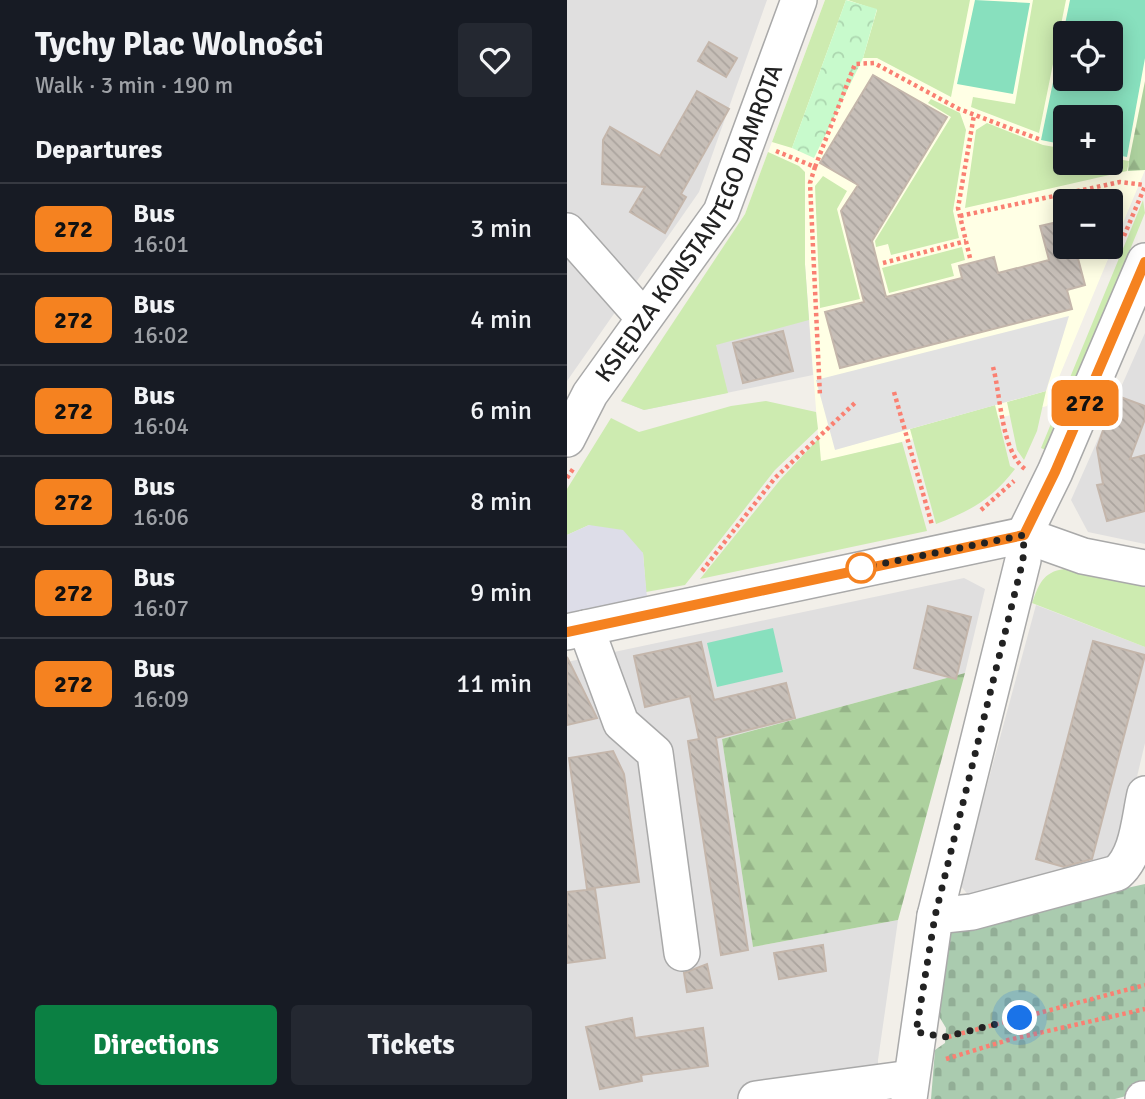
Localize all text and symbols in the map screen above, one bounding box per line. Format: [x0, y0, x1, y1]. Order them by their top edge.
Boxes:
map controls [1053, 21, 1123, 259]
button: locate [1053, 21, 1123, 91]
button: heart [458, 23, 532, 97]
text: Tychy Plac Wolności [35, 24, 324, 65]
street label: KSIĘDZA KONSTANTEGO DAMROTA [588, 60, 789, 388]
text: Walk · 3 min · 190 m [35, 71, 233, 100]
button: + [1053, 105, 1123, 175]
text: Departures [35, 134, 162, 166]
button: − [1053, 189, 1123, 259]
text: Bus [133, 198, 175, 230]
text: 3 min [470, 213, 532, 245]
text: 272 [54, 214, 93, 244]
text: 16:01 [133, 230, 189, 259]
text: Bus [133, 289, 175, 321]
text: 4 min [470, 304, 532, 336]
text: 272 [54, 305, 93, 335]
text: 16:02 [133, 321, 189, 350]
text: Bus [133, 380, 175, 412]
line badge: 272 [1045, 380, 1125, 426]
text: 272 [1066, 388, 1104, 418]
text: 6 min [470, 395, 532, 427]
text: 272 [54, 396, 93, 426]
text: 16:04 [133, 412, 189, 441]
text: Bus [133, 471, 175, 503]
text: 8 min [470, 486, 532, 518]
text: 272 [54, 487, 93, 517]
text: 16:06 [133, 503, 189, 532]
unlabelled marker [846, 553, 876, 583]
text: Bus [133, 562, 175, 594]
text: 9 min [470, 577, 532, 609]
text: 272 [54, 578, 93, 608]
text: 16:07 [133, 594, 189, 623]
text: Bus [133, 653, 175, 685]
text: 11 min [456, 668, 532, 700]
text: 272 [54, 669, 93, 699]
text: 16:09 [133, 685, 189, 714]
your location [1002, 1000, 1037, 1035]
button: Directions [35, 1005, 277, 1085]
button: Tickets [291, 1005, 532, 1085]

